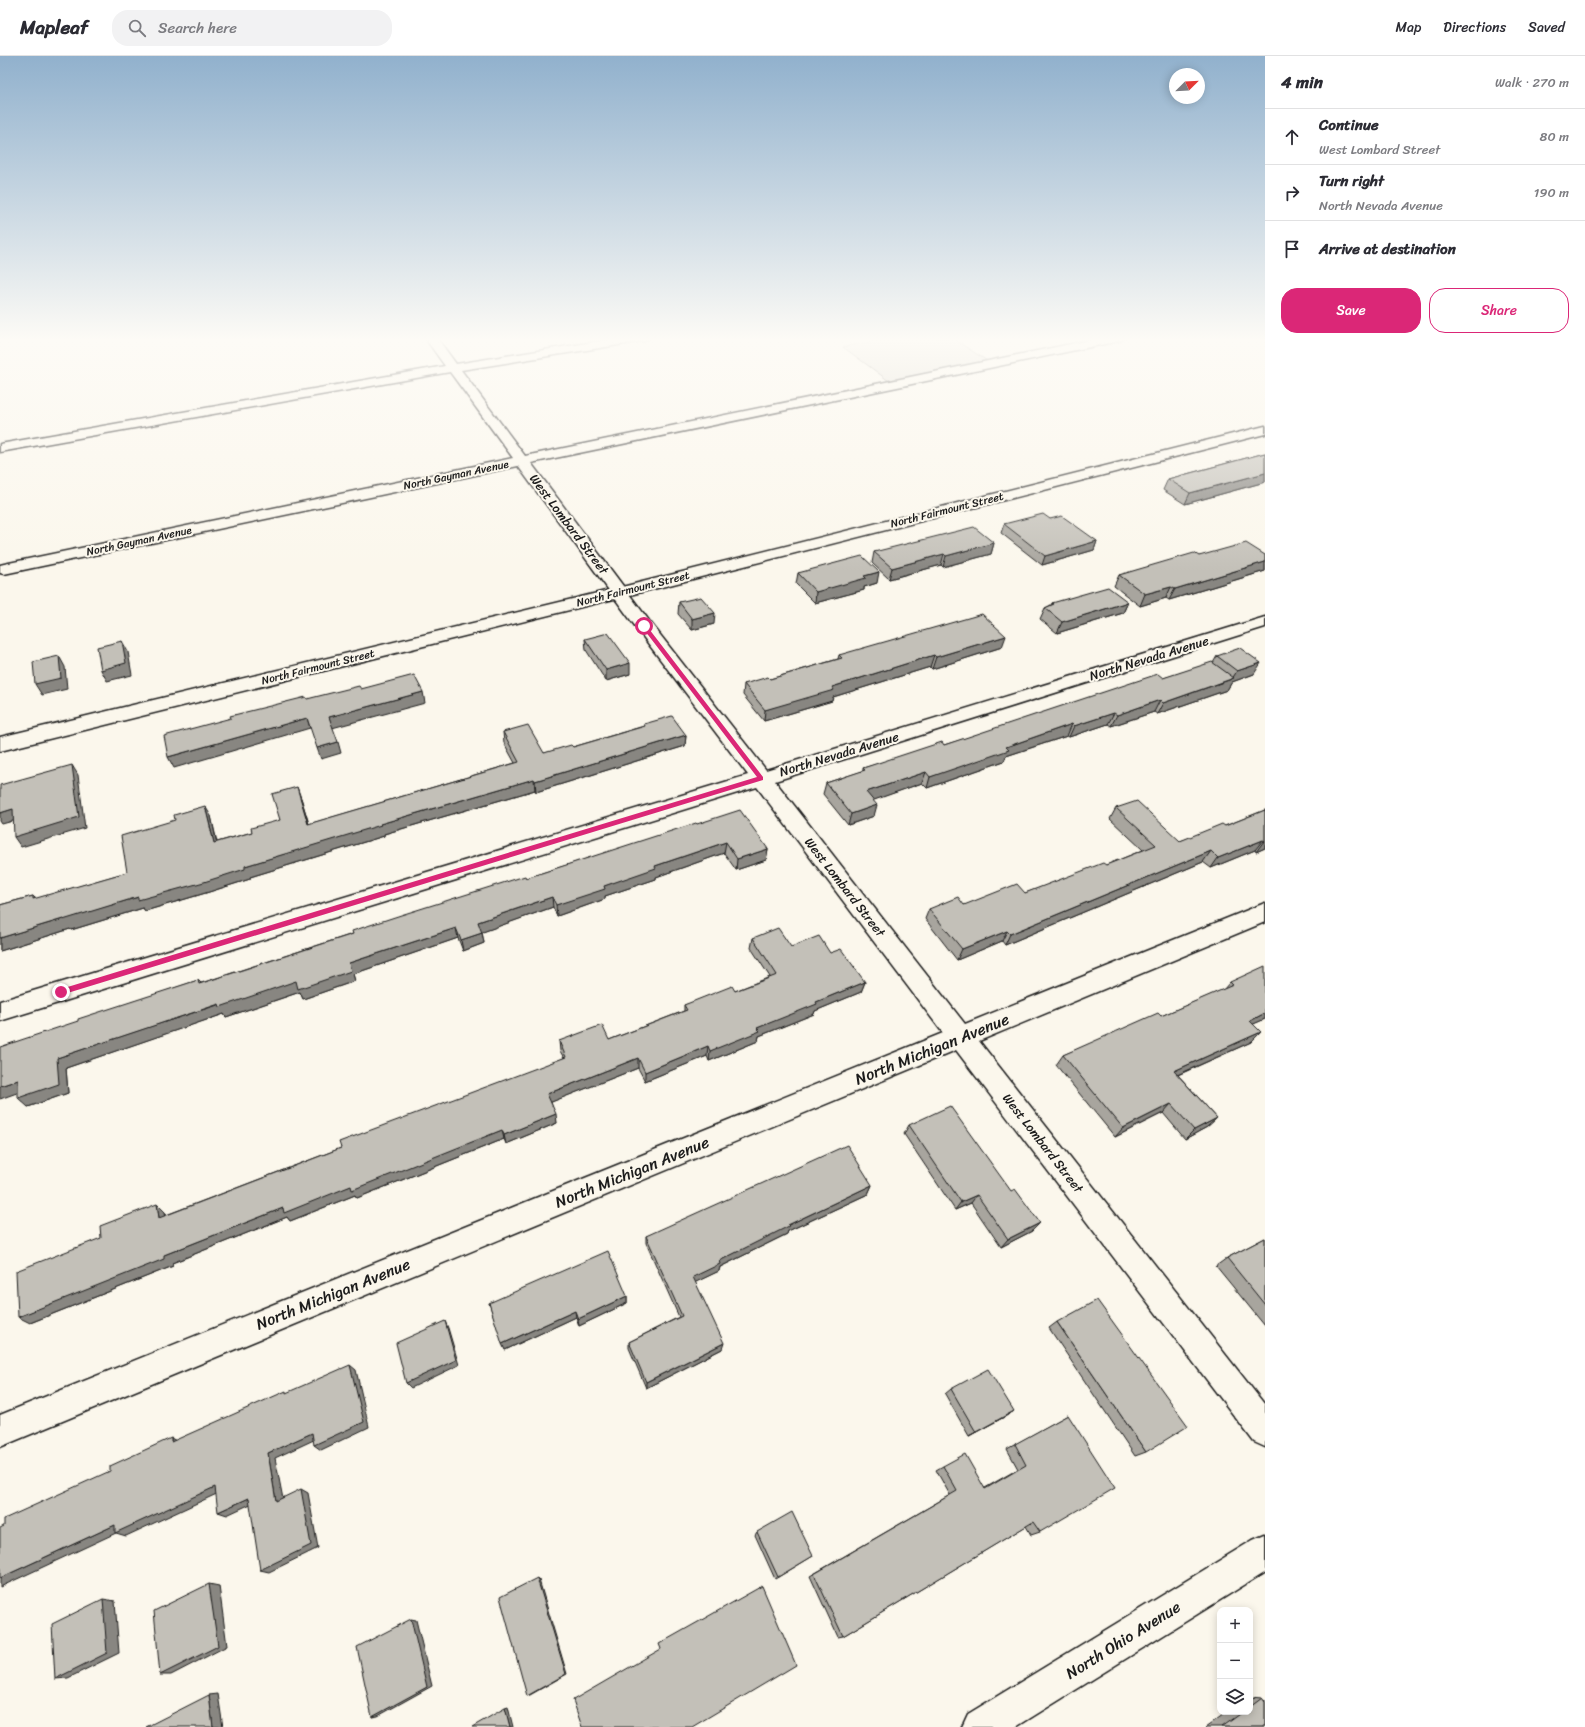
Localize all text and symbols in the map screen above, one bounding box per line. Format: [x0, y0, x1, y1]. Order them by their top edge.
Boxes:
search box [112, 10, 392, 46]
text: Mapleaf [20, 11, 88, 44]
text: Search here [158, 15, 237, 41]
text: Map [1395, 15, 1421, 40]
text: Directions [1443, 15, 1506, 40]
text: Saved [1528, 15, 1565, 40]
icon: search [126, 17, 148, 39]
text: 4 min [1281, 67, 1323, 97]
north arrow [1169, 68, 1205, 104]
text: Walk · 270 m [1495, 71, 1569, 94]
text: Continue [1319, 112, 1379, 138]
text: 80 m [1540, 125, 1569, 148]
icon: ahead [1281, 126, 1303, 148]
text: West Lombard Street [1319, 138, 1440, 161]
text: Turn right [1319, 168, 1384, 194]
text: 190 m [1534, 181, 1569, 204]
icon: right [1281, 182, 1303, 204]
text: North Nevada Avenue [1319, 194, 1443, 217]
text: Arrive at destination [1319, 236, 1456, 262]
icon: arrive [1281, 238, 1303, 260]
button: Save [1281, 288, 1421, 333]
button: Share [1429, 288, 1569, 333]
street label: North Gayman Avenue [402, 454, 511, 495]
street label: West Lombard Street [523, 469, 615, 580]
street label: North Fairmount Street [888, 487, 1006, 533]
street label: North Gayman Avenue [85, 520, 194, 561]
street label: North Fairmount Street [574, 566, 692, 612]
route start [635, 617, 653, 635]
street label: North Nevada Avenue [1086, 629, 1212, 687]
street label: North Fairmount Street [259, 644, 377, 690]
street label: North Nevada Avenue [776, 725, 902, 783]
street label: West Lombard Street [799, 832, 892, 942]
route end [52, 983, 70, 1001]
street label: North Michigan Avenue [850, 1005, 1014, 1093]
street label: West Lombard Street [997, 1088, 1090, 1198]
street label: North Michigan Avenue [550, 1128, 714, 1216]
street label: North Michigan Avenue [251, 1250, 415, 1338]
street label: North Ohio Avenue [1059, 1593, 1187, 1687]
map controls [1217, 1607, 1253, 1715]
button: + [1217, 1607, 1253, 1643]
button: − [1217, 1643, 1253, 1679]
button: layers [1217, 1679, 1253, 1715]

